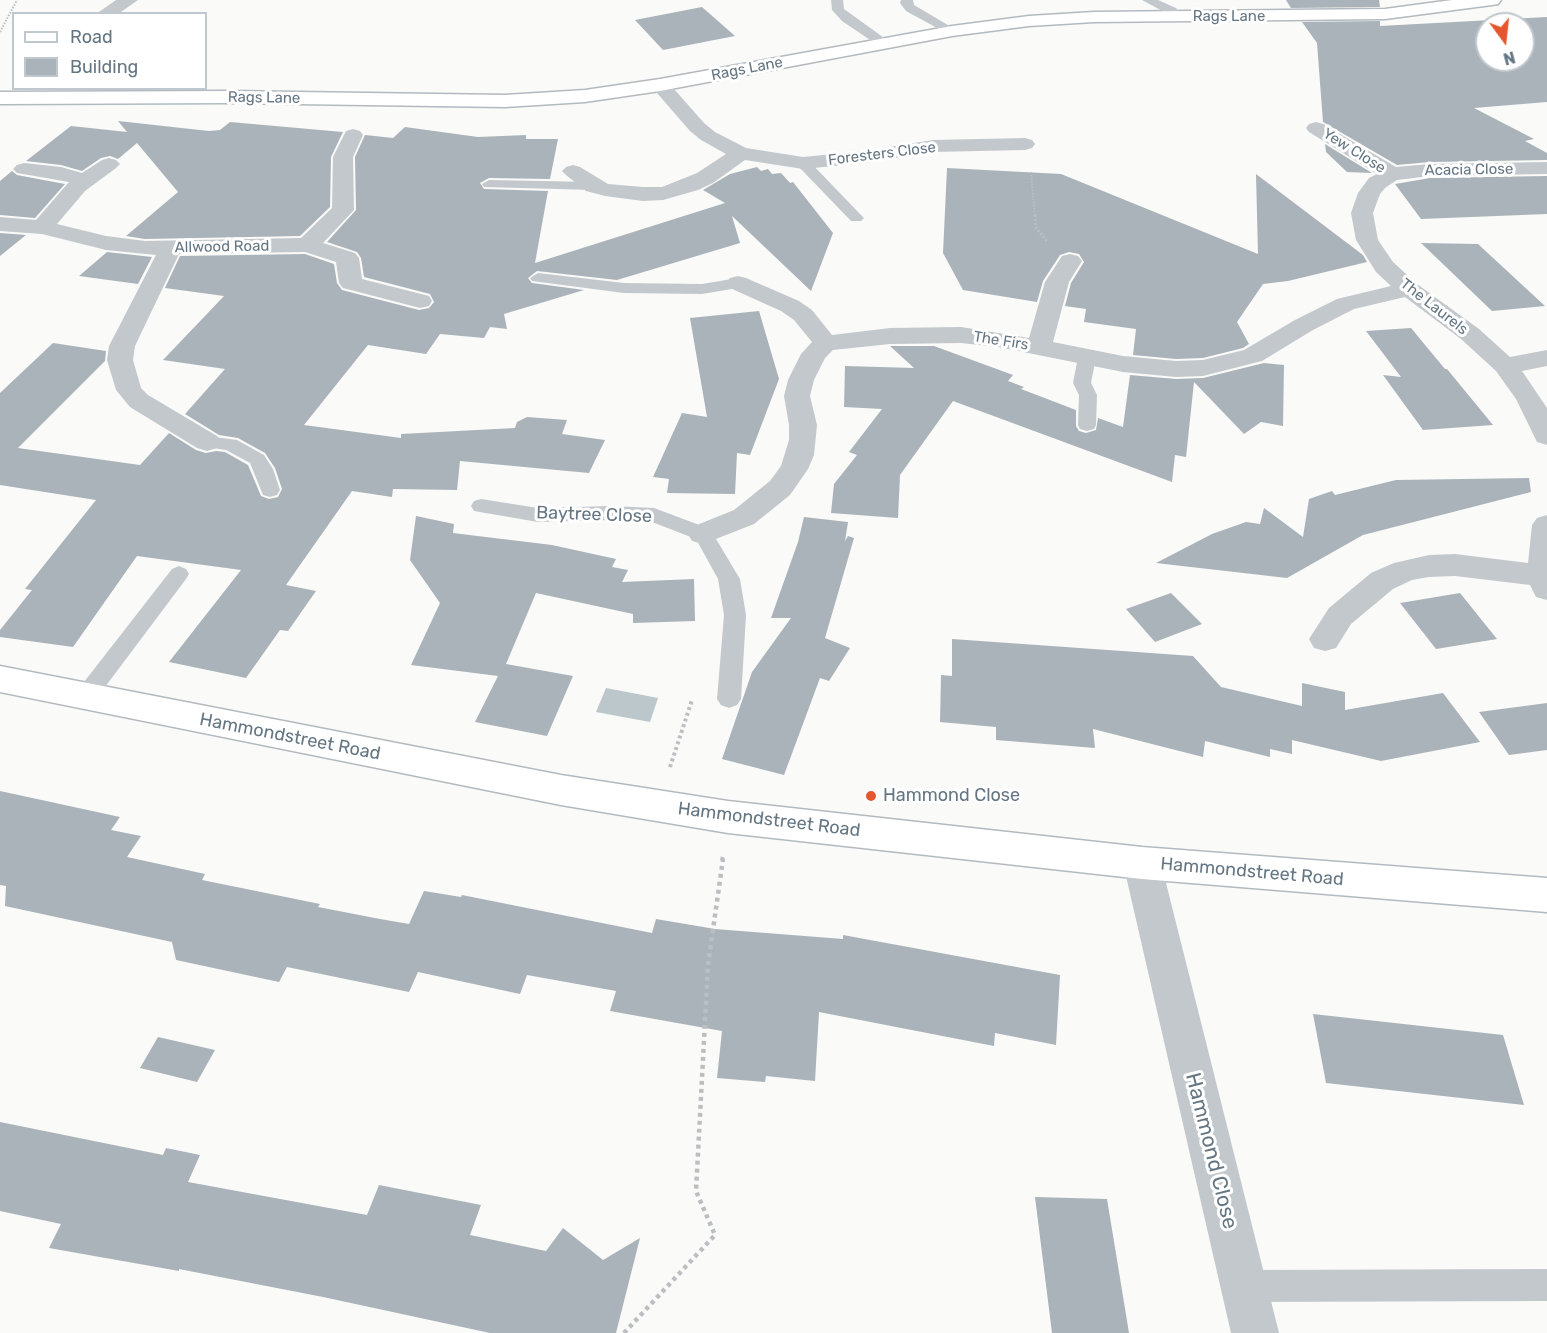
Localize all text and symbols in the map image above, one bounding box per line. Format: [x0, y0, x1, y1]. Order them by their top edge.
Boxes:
street label: Rags Lane [1193, 8, 1265, 26]
legend [12, 12, 207, 90]
north arrow [1475, 12, 1535, 72]
text: Road [70, 26, 113, 48]
text: N [1501, 47, 1517, 69]
street label: Rags Lane [710, 53, 784, 85]
text: Building [70, 56, 138, 78]
street label: Rags Lane [228, 88, 300, 108]
street label: Yew Close [1319, 125, 1389, 177]
street label: Foresters Close [827, 138, 937, 170]
street label: Acacia Close [1425, 160, 1513, 180]
street label: Allwood Road [175, 237, 269, 257]
street label: The Laurels [1397, 275, 1471, 339]
street label: The Firs [972, 328, 1030, 354]
street label: Baytree Close [536, 502, 652, 528]
street label: Hammondstreet Road [198, 709, 382, 765]
place label: Hammond Close [883, 785, 1020, 807]
marker: Hammond Close [864, 789, 878, 803]
street label: Hammondstreet Road [676, 798, 862, 842]
street label: Hammondstreet Road [1159, 853, 1345, 891]
street label: Hammond Close [1179, 1070, 1243, 1232]

